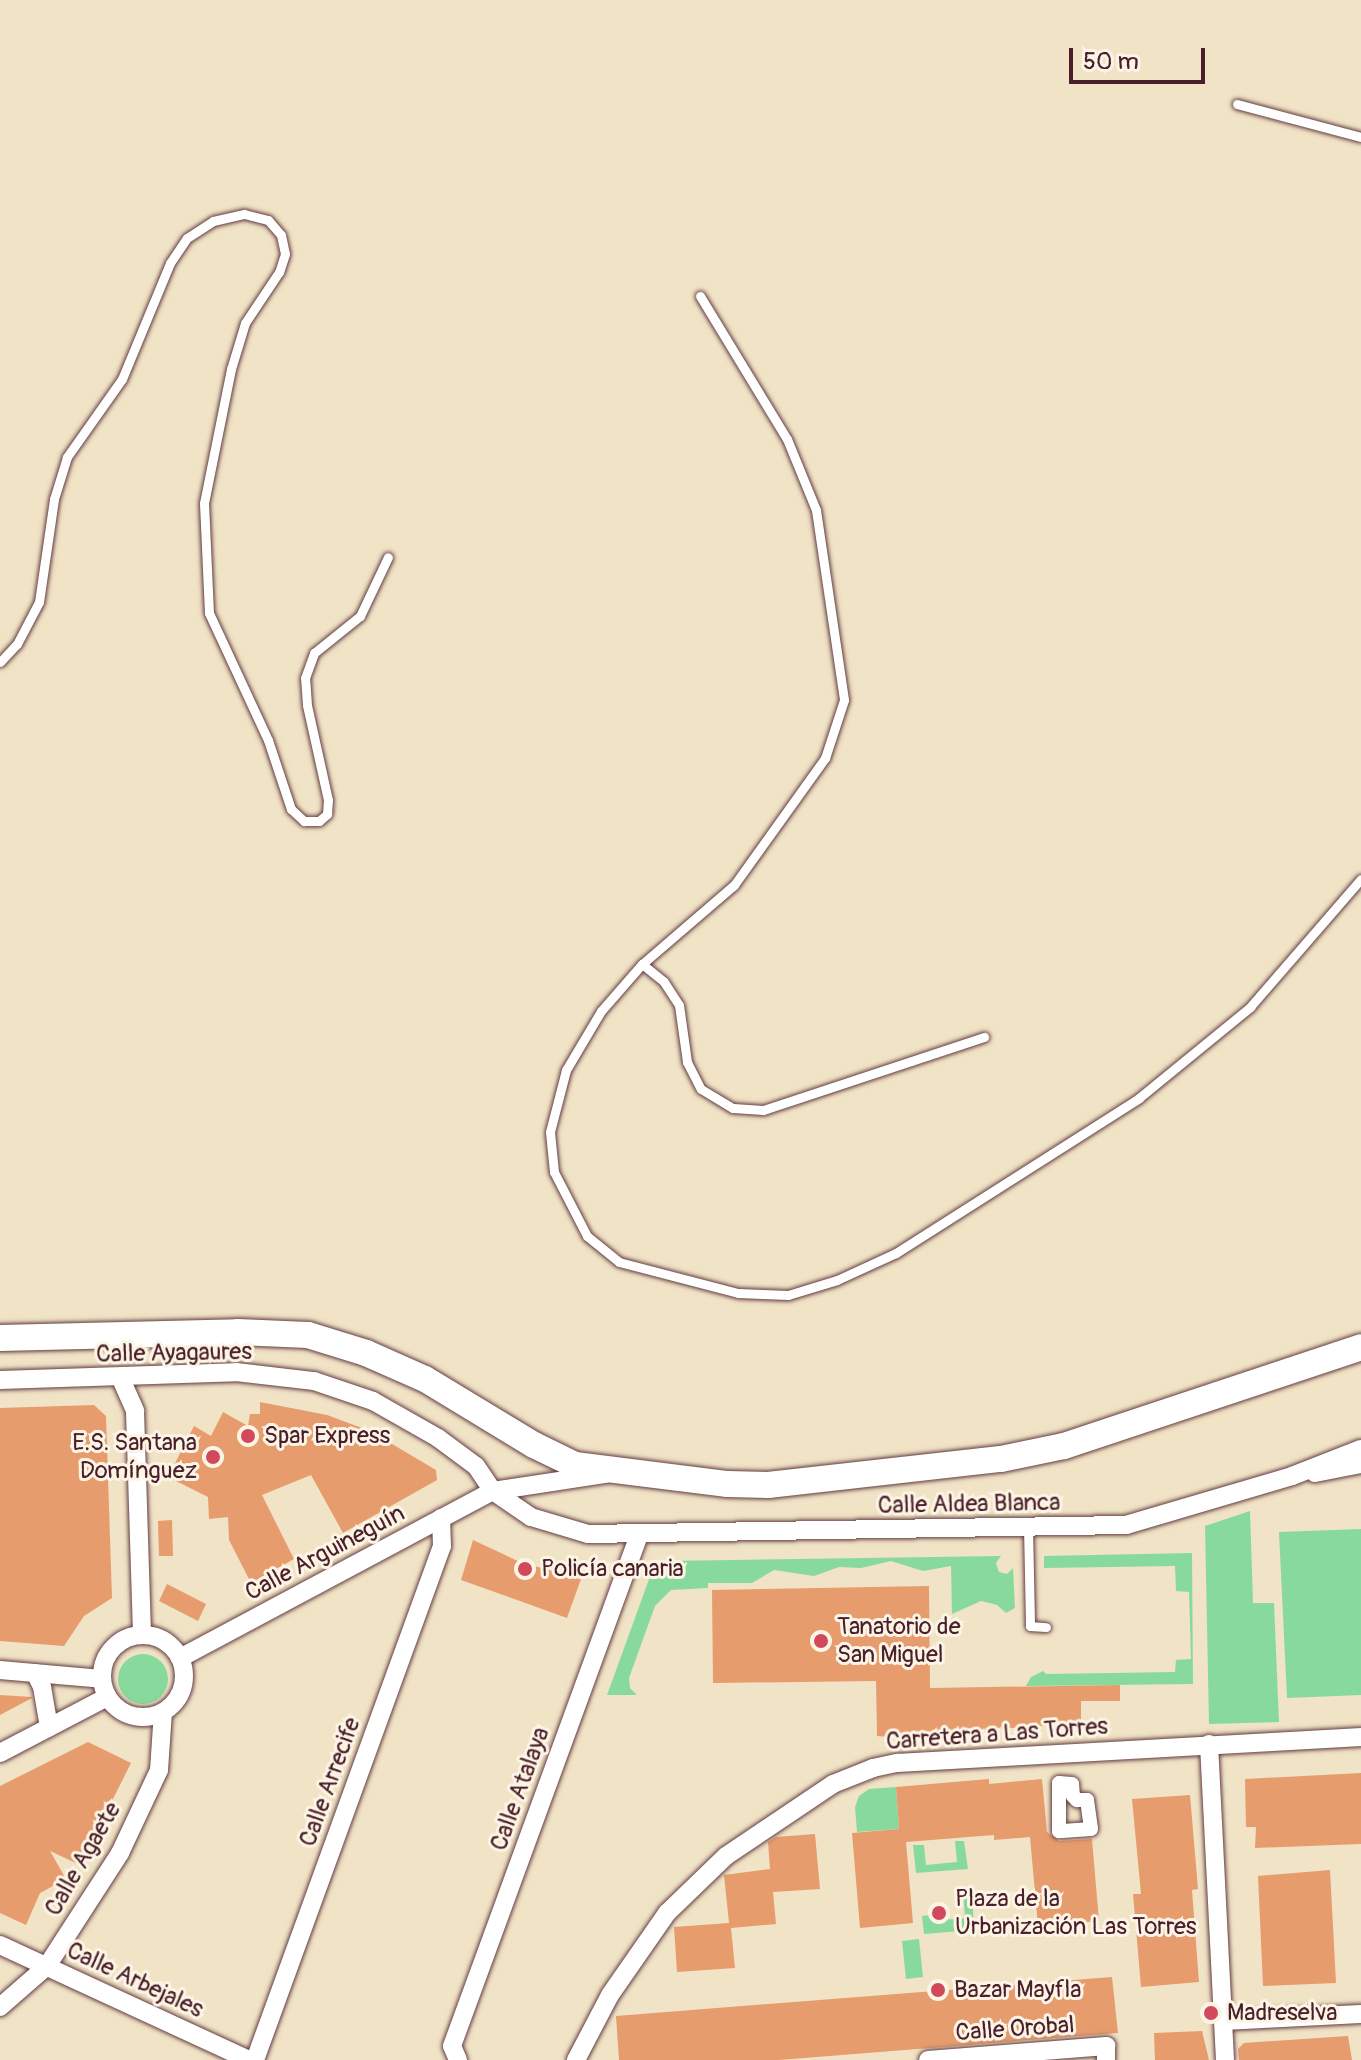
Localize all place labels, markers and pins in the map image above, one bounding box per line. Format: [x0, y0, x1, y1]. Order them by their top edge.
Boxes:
place label: Spar Express [264, 1422, 390, 1450]
marker: Spar Express [239, 1427, 257, 1445]
place label: E.S. Santana Domínguez [72, 1429, 197, 1485]
marker: E.S. Santana Domínguez [204, 1448, 222, 1466]
place label: Policía canaria [541, 1555, 684, 1583]
marker: Policía canaria [516, 1560, 534, 1578]
place label: Tanatorio de San Miguel [837, 1613, 961, 1669]
marker: Tanatorio de San Miguel [812, 1632, 830, 1650]
place label: Plaza de la Urbanización Las Torres [955, 1885, 1197, 1941]
marker: Plaza de la Urbanización Las Torres [930, 1904, 948, 1922]
place label: Bazar Mayfla [954, 1976, 1081, 2004]
marker: Bazar Mayfla [929, 1981, 947, 1999]
place label: Madreselva [1227, 1999, 1337, 2027]
marker: Madreselva [1202, 2004, 1220, 2022]

